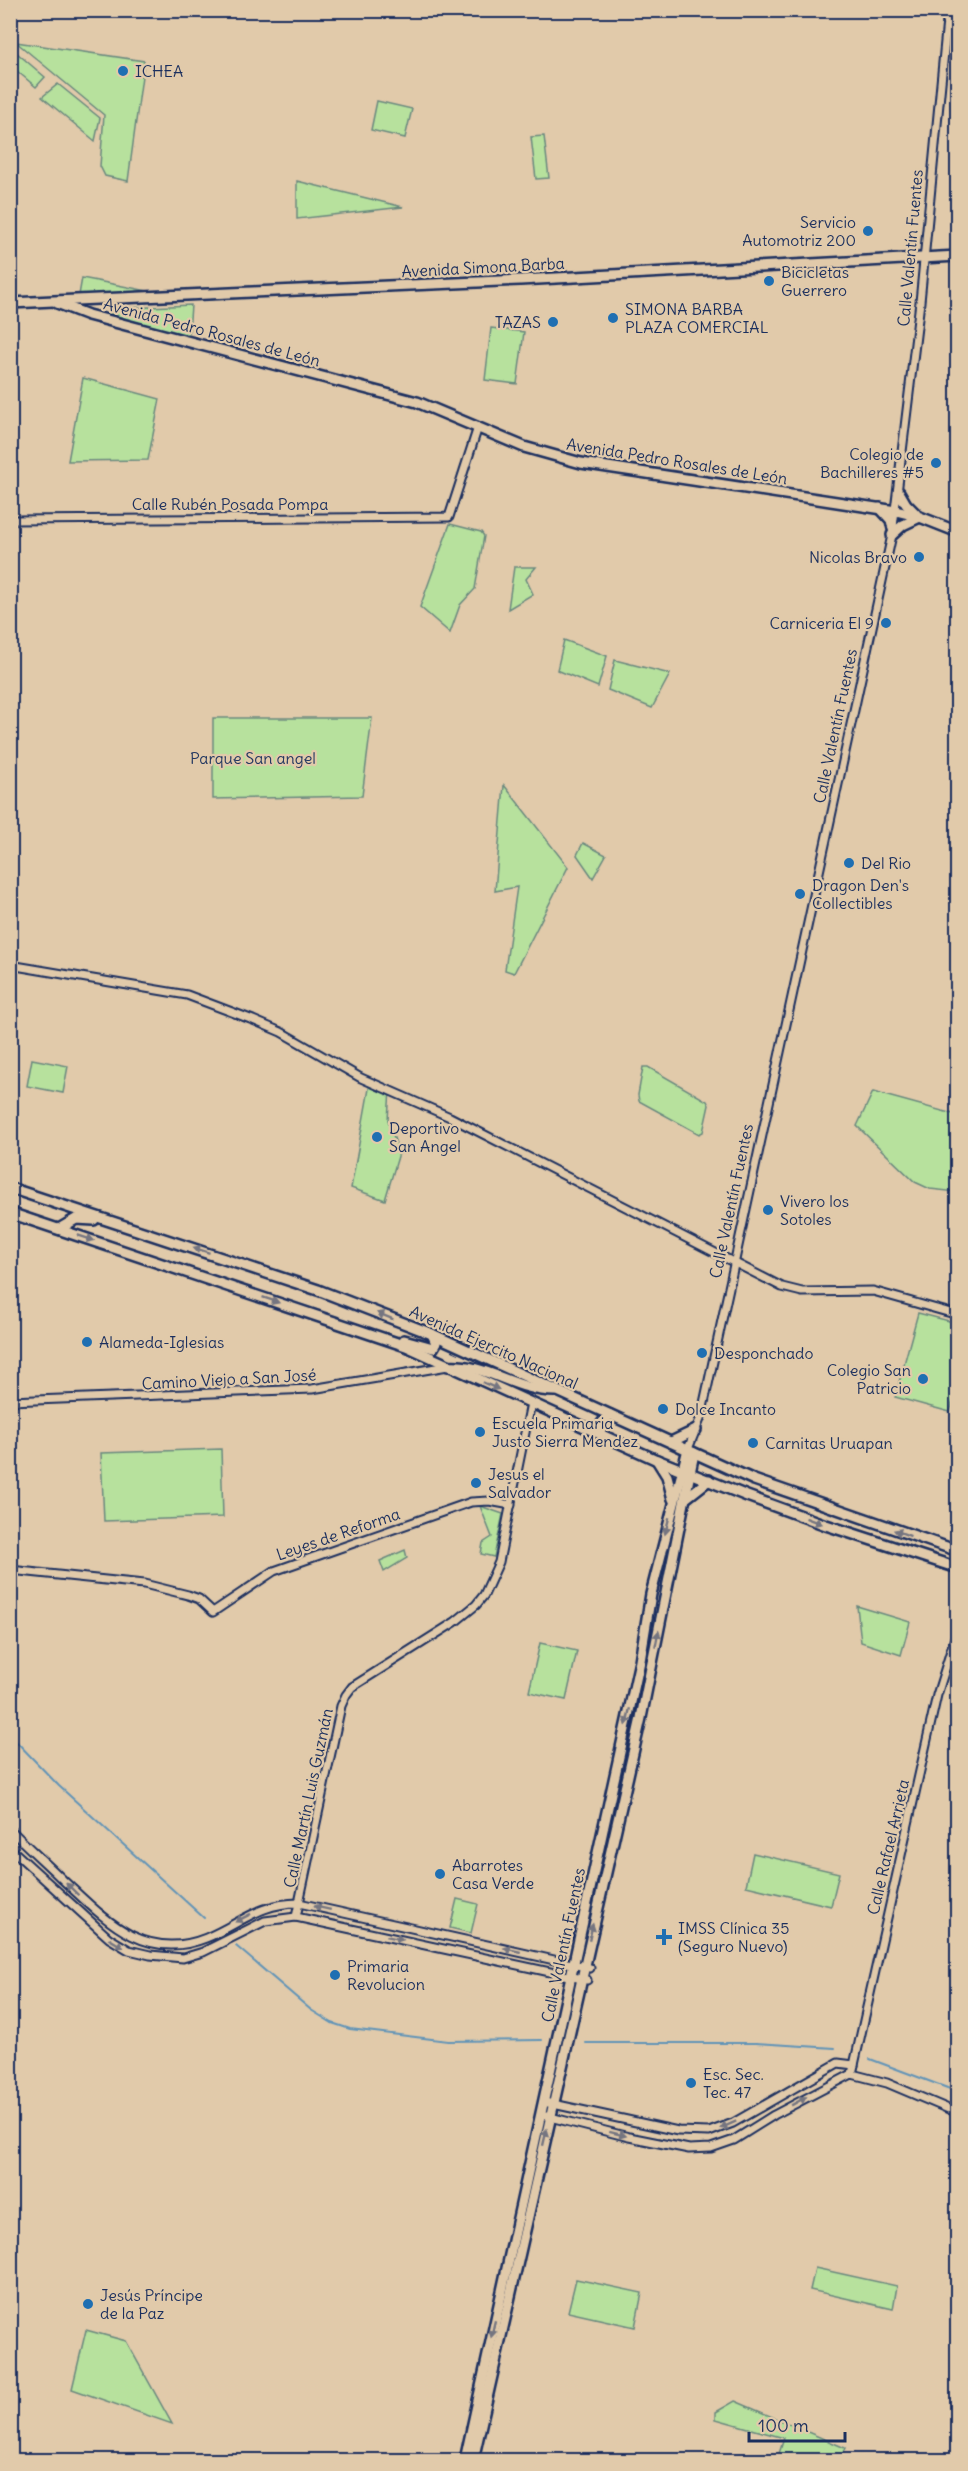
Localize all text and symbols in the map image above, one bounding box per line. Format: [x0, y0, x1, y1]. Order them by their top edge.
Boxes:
place label: ICHEA [135, 61, 183, 81]
marker: ICHEA [116, 64, 130, 78]
street label: Calle Valentín Fuentes [893, 169, 927, 327]
place label: Servicio Automotriz 200 [742, 212, 856, 250]
marker: Servicio Automotriz 200 [861, 224, 875, 238]
street label: Avenida Simona Barba [401, 253, 565, 281]
place label: Bicicletas Guerrero [781, 262, 849, 300]
marker: Bicicletas Guerrero [762, 274, 776, 288]
street label: Avenida Pedro Rosales de León [101, 293, 323, 371]
place label: SIMONA BARBA PLAZA COMERCIAL [625, 299, 769, 337]
marker: SIMONA BARBA PLAZA COMERCIAL [606, 311, 620, 325]
place label: TAZAS [495, 312, 541, 332]
marker: TAZAS [546, 315, 560, 329]
street label: Avenida Pedro Rosales de León [565, 434, 789, 488]
place label: Colegio de Bachilleres #5 [820, 444, 924, 482]
marker: Colegio de Bachilleres #5 [929, 456, 943, 470]
street label: Calle Rubén Posada Pompa [132, 494, 328, 514]
place label: Nicolas Bravo [809, 547, 907, 567]
marker: Nicolas Bravo [912, 550, 926, 564]
place label: Carniceria El 9 [770, 613, 874, 633]
marker: Carniceria El 9 [879, 616, 893, 630]
street label: Calle Valentín Fuentes [809, 647, 861, 805]
park label: Parque San angel [190, 748, 316, 768]
place label: Del Rio [861, 853, 911, 873]
marker: Del Rio [842, 856, 856, 870]
place label: Dragon Den's Collectibles [812, 875, 909, 913]
marker: Dragon Den's Collectibles [793, 887, 807, 901]
place label: Deportivo San Angel [389, 1118, 461, 1156]
street label: Calle Valentín Fuentes [705, 1122, 757, 1280]
marker: Deportivo San Angel [370, 1130, 384, 1144]
place label: Vivero los Sotoles [780, 1191, 849, 1229]
marker: Vivero los Sotoles [761, 1203, 775, 1217]
one-way arrow [77, 1233, 95, 1243]
one-way arrow [192, 1245, 210, 1254]
one-way arrow [262, 1296, 280, 1306]
street label: Avenida Ejercito Nacional [407, 1301, 581, 1393]
one-way arrow [375, 1310, 393, 1320]
place label: Alameda-Iglesias [99, 1332, 224, 1352]
marker: Alameda-Iglesias [80, 1335, 94, 1349]
place label: Desponchado [714, 1343, 813, 1363]
marker: Desponchado [695, 1346, 709, 1360]
place label: Colegio San Patricio [827, 1360, 911, 1398]
street label: Camino Viejo a San José [141, 1364, 317, 1394]
marker: Colegio San Patricio [916, 1372, 930, 1386]
one-way arrow [483, 1381, 501, 1391]
place label: Dolce Incanto [675, 1399, 776, 1419]
marker: Dolce Incanto [656, 1402, 670, 1416]
place label: Escuela Primaria Justo Sierra Mendez [492, 1413, 639, 1451]
marker: Escuela Primaria Justo Sierra Mendez [473, 1425, 487, 1439]
place label: Carnitas Uruapan [765, 1433, 893, 1453]
marker: Carnitas Uruapan [746, 1436, 760, 1450]
place label: Jesus el Salvador [488, 1464, 552, 1502]
marker: Jesus el Salvador [469, 1476, 483, 1490]
street label: Leyes de Reforma [273, 1503, 403, 1565]
one-way arrow [806, 1516, 824, 1526]
one-way arrow [662, 1517, 672, 1535]
one-way arrow [893, 1527, 911, 1537]
one-way arrow [653, 1629, 662, 1648]
street label: Calle Martín Luis Guzmán [279, 1706, 337, 1890]
one-way arrow [622, 1707, 632, 1726]
street label: Calle Rafael Arrieta [863, 1777, 913, 1917]
place label: Abarrotes Casa Verde [452, 1855, 534, 1893]
street label: Calle Valentín Fuentes [537, 1866, 589, 2024]
marker: Abarrotes Casa Verde [433, 1867, 447, 1881]
one-way arrow [66, 1882, 80, 1896]
one-way arrow [313, 1903, 331, 1913]
one-way arrow [234, 1912, 252, 1922]
place label: IMSS Clínica 35 (Seguro Nuevo) [678, 1918, 789, 1956]
one-way arrow [587, 1922, 597, 1941]
marker: IMSS Clínica 35 (Seguro Nuevo) [655, 1928, 673, 1946]
one-way arrow [385, 1934, 404, 1943]
one-way arrow [108, 1937, 124, 1948]
one-way arrow [503, 1945, 522, 1955]
place label: Primaria Revolucion [347, 1956, 425, 1994]
marker: Primaria Revolucion [328, 1968, 342, 1982]
place label: Esc. Sec. Tec. 47 [703, 2064, 764, 2102]
marker: Esc. Sec. Tec. 47 [684, 2076, 698, 2090]
one-way arrow [791, 2096, 808, 2106]
one-way arrow [719, 2120, 737, 2130]
one-way arrow [541, 2127, 550, 2146]
one-way arrow [609, 2130, 627, 2140]
place label: Jesús Príncipe de la Paz [100, 2285, 203, 2323]
marker: Jesús Príncipe de la Paz [81, 2297, 95, 2311]
one-way arrow [487, 2320, 497, 2338]
scale bar [749, 2405, 845, 2443]
text: 100 m [758, 2414, 809, 2437]

